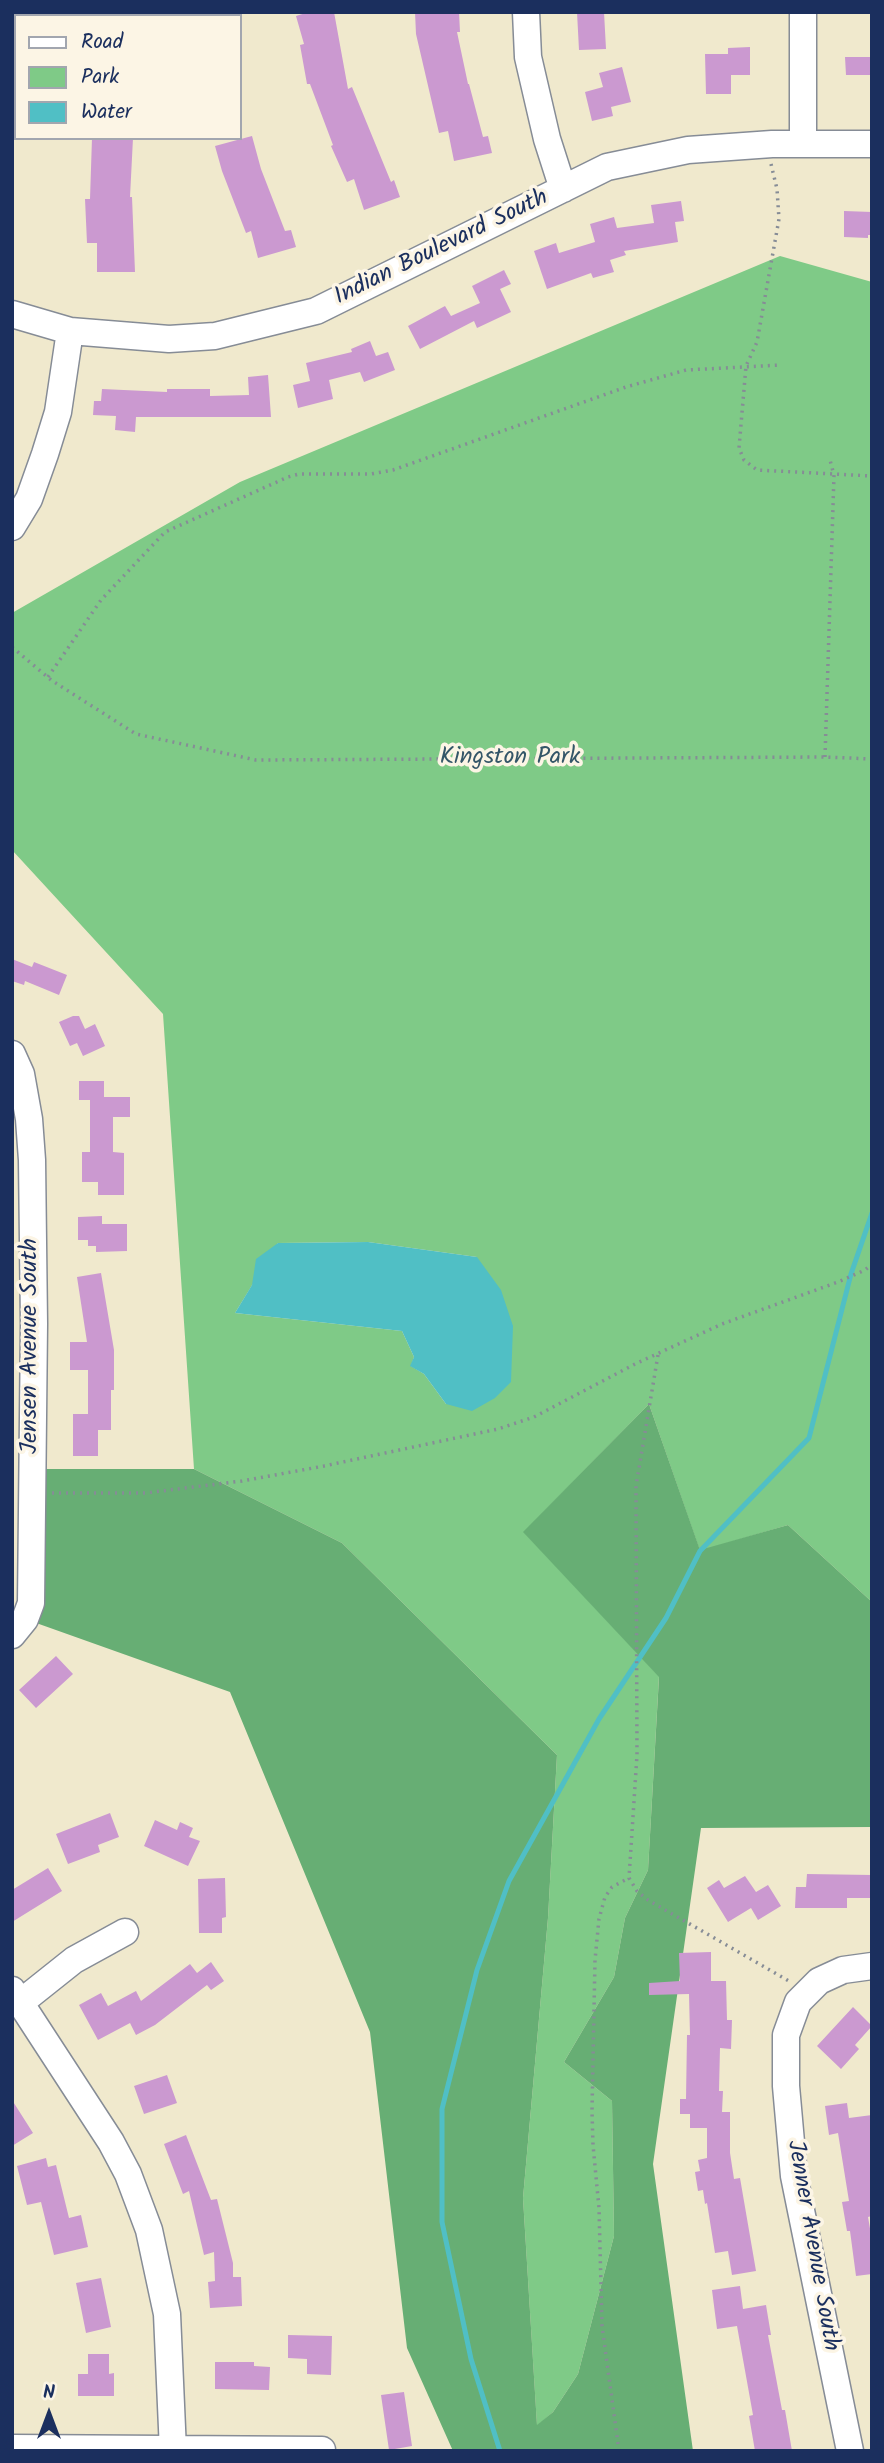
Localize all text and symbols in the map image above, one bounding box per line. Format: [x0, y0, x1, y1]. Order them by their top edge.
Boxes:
legend [14, 14, 242, 140]
text: Road [81, 26, 123, 59]
text: Park [81, 61, 119, 94]
text: Water [81, 96, 132, 129]
street label: Indian Boulevard South [330, 185, 554, 313]
park label: Kingston Park [440, 745, 580, 773]
street label: Jensen Avenue South [18, 1238, 46, 1454]
street label: Jenner Avenue South [778, 2138, 844, 2354]
text: N [43, 2378, 55, 2408]
north arrow [14, 2379, 84, 2449]

